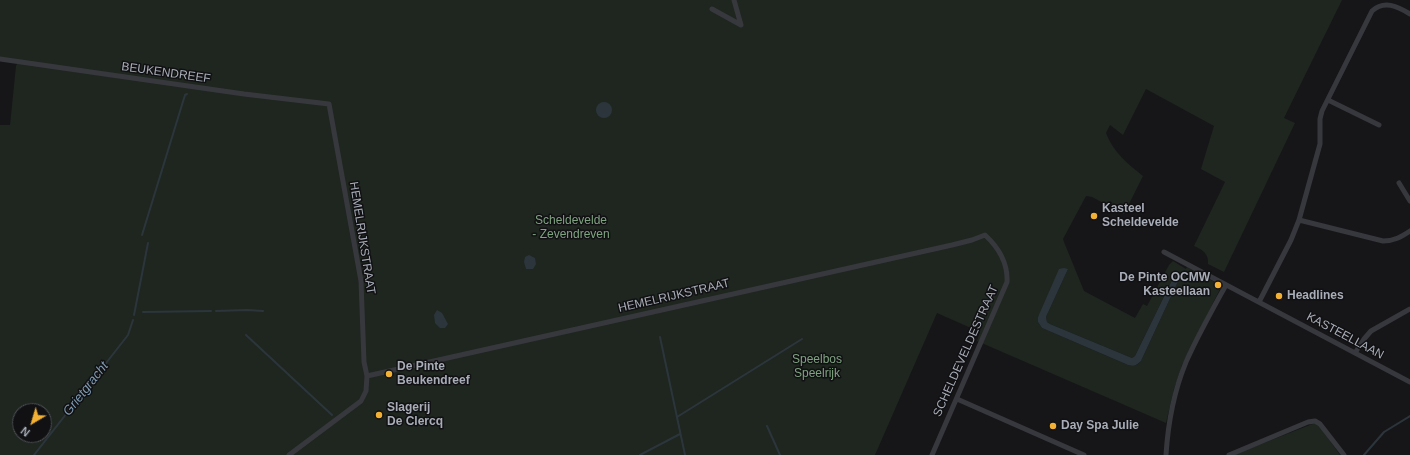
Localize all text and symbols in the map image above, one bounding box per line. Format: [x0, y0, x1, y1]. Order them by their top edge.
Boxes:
street label: BEUKENDREEF [120, 60, 212, 86]
street label: HEMELRIJKSTRAAT [346, 181, 378, 295]
place label: Kasteel Scheldevelde [1102, 202, 1179, 230]
marker: Kasteel Scheldevelde [1089, 211, 1099, 221]
park label: Scheldevelde - Zevendreven [532, 214, 610, 242]
place label: De Pinte OCMW Kasteellaan [1119, 271, 1210, 299]
street label: HEMELRIJKSTRAAT [617, 276, 731, 316]
marker: De Pinte OCMW Kasteellaan [1213, 280, 1223, 290]
street label: SCHELDEVELDESTRAAT [930, 283, 1002, 419]
place label: Headlines [1287, 289, 1344, 303]
marker: Headlines [1274, 291, 1284, 301]
street label: KASTEELLAAN [1304, 310, 1386, 362]
park label: Speelbos Speelrijk [792, 353, 842, 381]
water label: Grietgracht [60, 359, 112, 419]
place label: De Pinte Beukendreef [397, 360, 470, 388]
marker: De Pinte Beukendreef [384, 369, 394, 379]
place label: Slagerij De Clercq [387, 401, 443, 429]
north arrow [12, 403, 52, 443]
marker: Slagerij De Clercq [374, 410, 384, 420]
place label: Day Spa Julie [1061, 419, 1139, 433]
marker: Day Spa Julie [1048, 421, 1058, 431]
text: N [18, 424, 32, 439]

